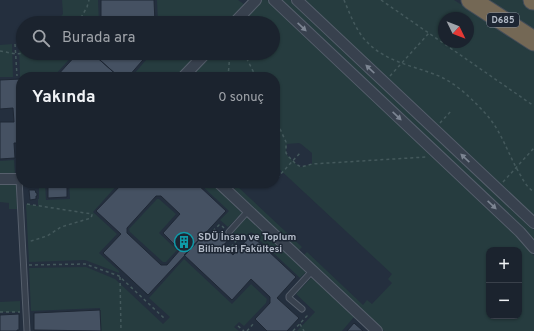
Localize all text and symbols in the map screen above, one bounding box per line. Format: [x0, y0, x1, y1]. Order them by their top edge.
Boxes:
north arrow [438, 12, 474, 48]
road number: D685 [487, 13, 519, 27]
search box [16, 16, 280, 60]
one-way arrow [297, 22, 307, 32]
icon: search [30, 27, 52, 49]
text: Burada ara [62, 29, 135, 48]
one-way arrow [366, 65, 375, 74]
text: Yakında [32, 87, 96, 109]
text: 0 sonuç [218, 90, 264, 106]
one-way arrow [392, 111, 402, 121]
one-way arrow [460, 153, 470, 163]
one-way arrow [487, 200, 496, 209]
place label: SDÜ İnsan ve Toplum Bilimleri Fakültesi [198, 230, 296, 256]
building icon: SDÜ İnsan ve Toplum Bilimleri Fakültesi [173, 231, 195, 253]
map controls [486, 247, 522, 319]
button: + [486, 247, 522, 283]
button: − [486, 283, 522, 319]

